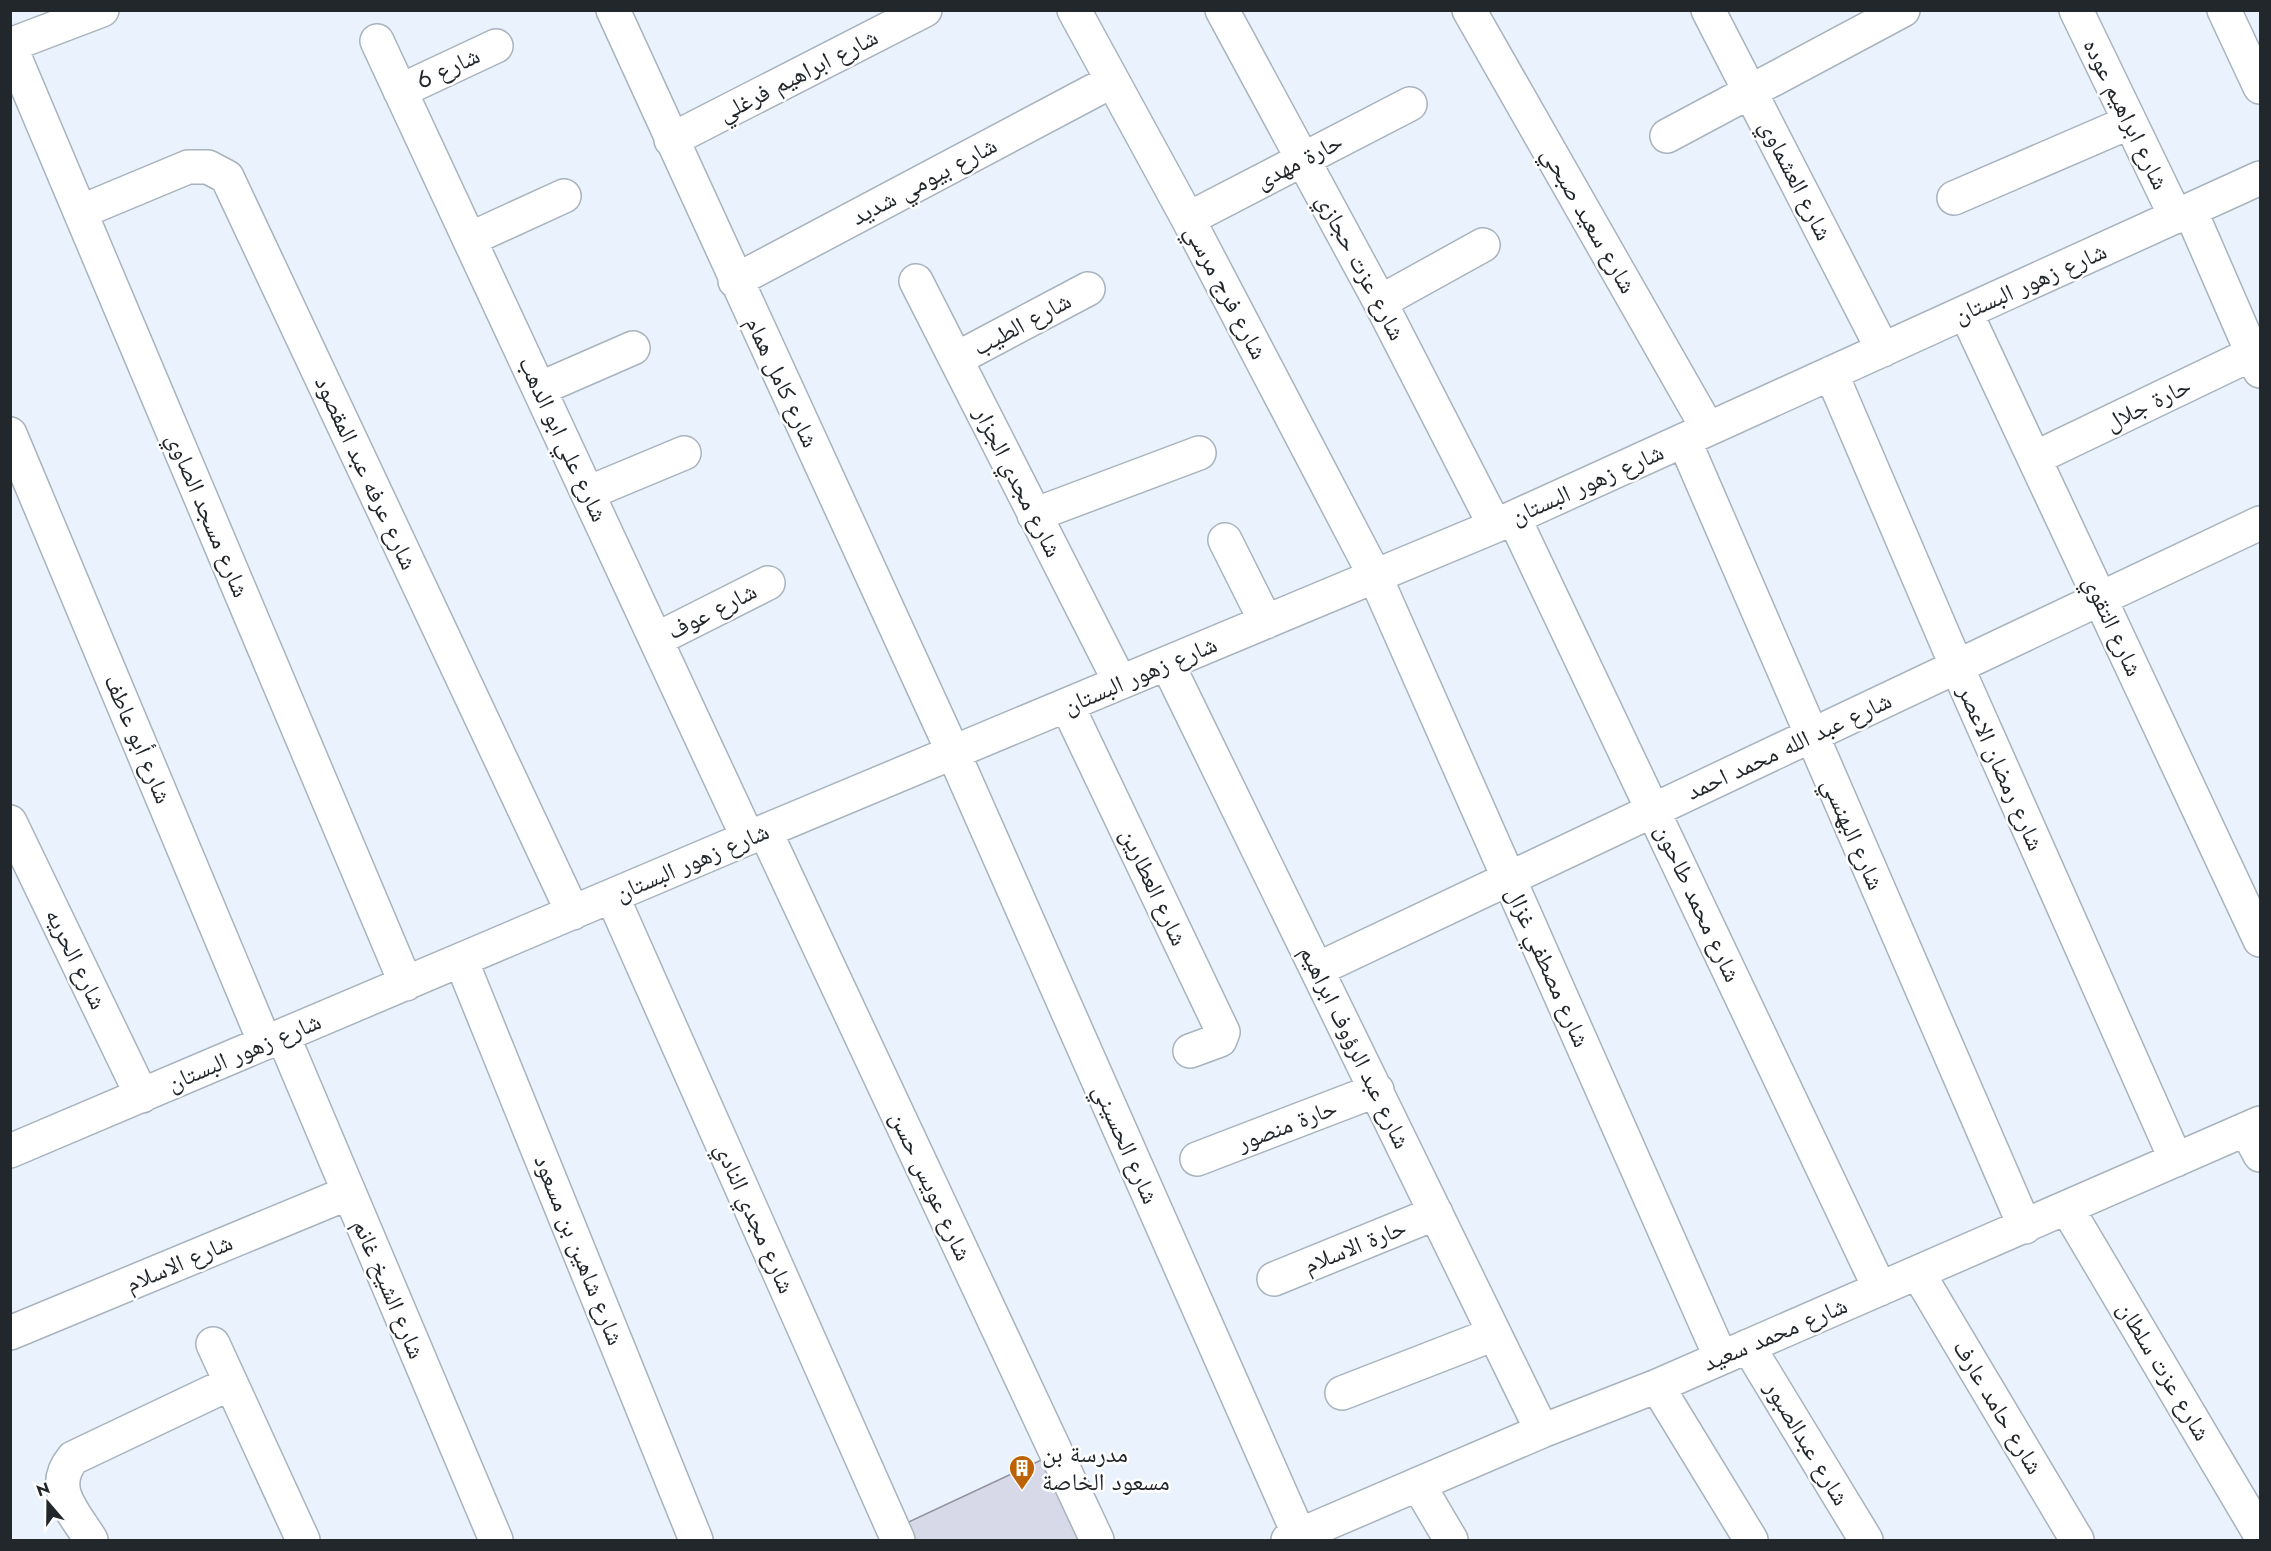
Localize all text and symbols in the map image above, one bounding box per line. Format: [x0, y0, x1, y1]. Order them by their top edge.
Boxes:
street label: شارع ابراهيم فرغلي [712, 19, 885, 132]
street label: شارع ابراهيم عوده [2075, 32, 2178, 195]
street label: شارع 6 [410, 38, 485, 97]
street label: شارع العشماوي [1749, 113, 1842, 247]
street label: حارة مهدى [1249, 124, 1349, 197]
street label: شارع بيومي شديد [845, 127, 1004, 236]
street label: شارع سعيد صبحي [1531, 140, 1646, 301]
street label: شارع عزت حجازي [1306, 187, 1415, 347]
street label: شارع فرج مرسي [1174, 218, 1277, 366]
street label: شارع زهور البستان [1948, 233, 2112, 332]
street label: شارع الطيب [966, 283, 1077, 364]
street label: شارع كامل همام [737, 310, 828, 453]
street label: شارع علي ابو الدهب [508, 350, 617, 528]
street label: حارة جلال [2099, 368, 2197, 439]
street label: شارع عرفه عبد المقصود [306, 370, 427, 575]
street label: شارع مجدي الجزار [963, 400, 1071, 564]
street label: شارع مسجد الصاوي [156, 427, 259, 603]
street label: شارع زهور البستان [1505, 434, 1669, 533]
street label: شارع التقوي [2073, 570, 2152, 683]
street label: شارع عوف [661, 573, 763, 648]
street label: شارع زهور البستان [1057, 626, 1222, 723]
street label: شارع أبو عاطف [96, 669, 181, 809]
street label: شارع رمضان الاعصر [1949, 679, 2054, 856]
street label: شارع عبد الله محمد احمد [1680, 683, 1897, 809]
street label: شارع البهنسي [1811, 772, 1894, 896]
street label: شارع زهور البستان [609, 813, 774, 910]
street label: شارع محمد طاحون [1647, 818, 1750, 988]
street label: شارع العطارين [1112, 822, 1197, 951]
street label: شارع مصطفي غزال [1496, 881, 1599, 1053]
street label: شارع الحريه [37, 902, 116, 1015]
street label: شارع عبد الرؤوف ابراهيم [1291, 939, 1420, 1154]
street label: شارع زهور البستان [161, 1003, 326, 1100]
street label: شارع الحسيني [1083, 1078, 1168, 1210]
street label: حارة منصور [1231, 1089, 1342, 1160]
street label: شارع عويس حسن [882, 1105, 981, 1266]
street label: شارع مجدي النادي [705, 1137, 804, 1300]
street label: شارع شاهين بن مسعود [525, 1149, 634, 1350]
street label: حارة الاسلام [1298, 1209, 1411, 1282]
street label: شارع الشيخ غانم [344, 1213, 435, 1364]
street label: شارع الاسلام [120, 1224, 238, 1301]
street label: شارع محمد سعيد [1697, 1287, 1853, 1380]
street label: شارع عزت سلطان [2109, 1294, 2220, 1447]
street label: شارع حامد عارف [1944, 1333, 2052, 1481]
street label: شارع عبدالصبور [1756, 1373, 1859, 1512]
place label: مدرسة بن مسعود الخاصة [1042, 1436, 1170, 1499]
building icon: مدرسة بن مسعود الخاصة [1007, 1453, 1037, 1491]
north arrow [18, 1473, 78, 1533]
text: N [33, 1476, 53, 1502]

